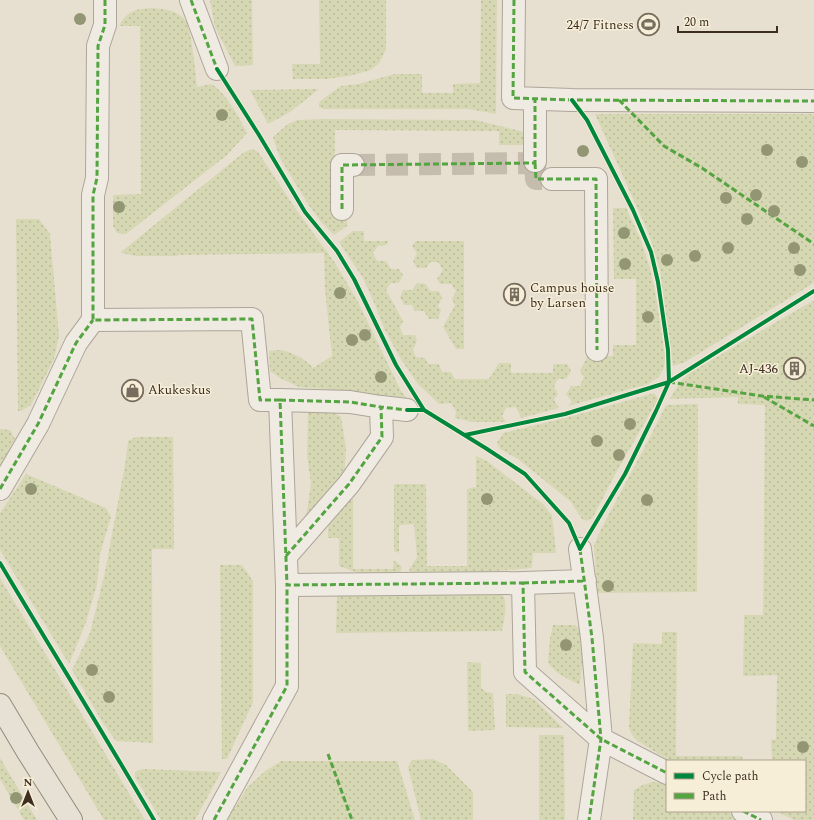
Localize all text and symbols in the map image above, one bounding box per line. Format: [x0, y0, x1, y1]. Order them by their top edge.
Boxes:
scale bar [678, 8, 777, 34]
sports icon: 24/7 Fitness [636, 12, 662, 38]
text: 20 m [684, 13, 709, 32]
place label: 24/7 Fitness [566, 15, 634, 35]
place label: Campus house by Larsen [530, 278, 614, 313]
building icon: Campus house by Larsen [501, 282, 527, 308]
building icon: AJ-436 [781, 356, 807, 382]
place label: AJ-436 [739, 359, 778, 379]
shop icon: Akukeskus [120, 377, 146, 403]
place label: Akukeskus [148, 380, 211, 400]
legend [666, 760, 806, 812]
text: Cycle path [702, 767, 759, 786]
north arrow [8, 772, 48, 812]
text: N [24, 774, 33, 791]
text: Path [702, 787, 727, 806]

